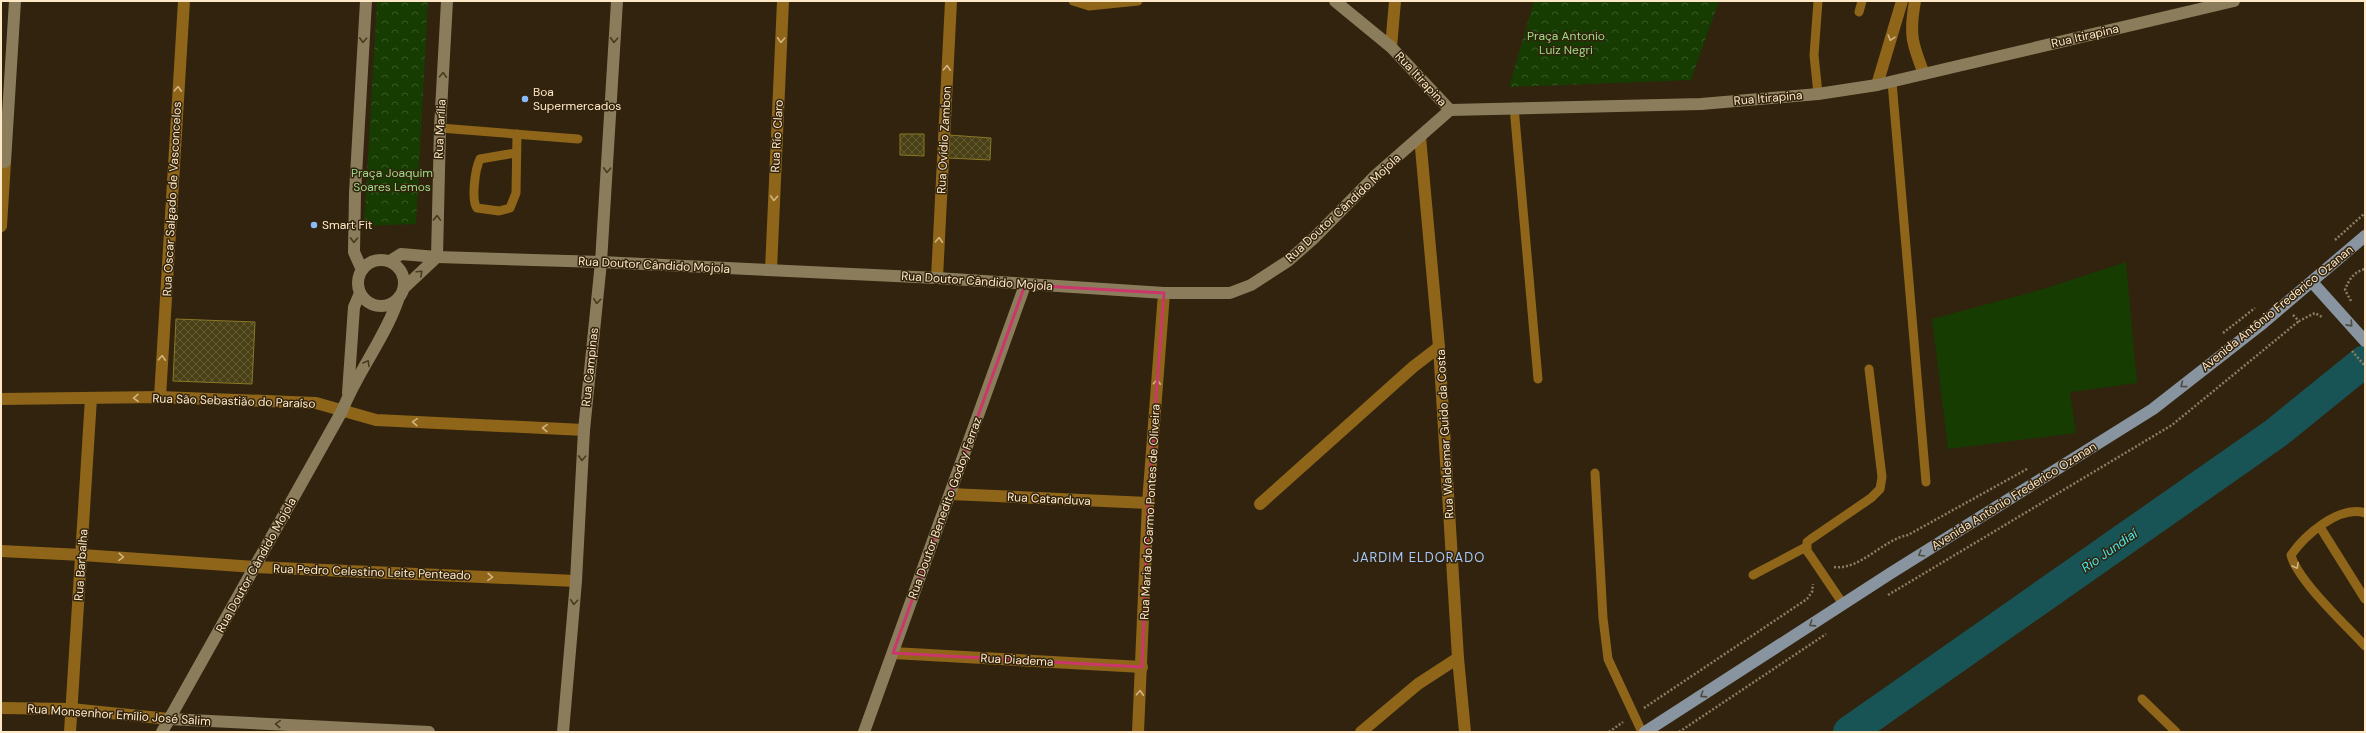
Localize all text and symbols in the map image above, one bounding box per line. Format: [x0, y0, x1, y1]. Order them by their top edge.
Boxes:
street label: Rua Itirapina [2050, 20, 2120, 52]
park label: Praça Antonio Luiz Negri [1527, 28, 1605, 58]
one-way arrow [1887, 35, 1896, 42]
one-way arrow [359, 37, 368, 43]
one-way arrow [610, 37, 619, 43]
one-way arrow [777, 37, 786, 43]
street label: Rua Itirapina [1392, 48, 1450, 110]
one-way arrow [943, 65, 952, 71]
one-way arrow [439, 72, 447, 78]
place label: Boa Supermercados [533, 84, 621, 114]
one-way arrow [174, 86, 183, 92]
street label: Rua Ovídio Zambon [933, 86, 955, 194]
street label: Rua Itirapina [1733, 87, 1803, 109]
marker: Boa Supermercados [520, 94, 530, 104]
street label: Rua Marília [430, 99, 450, 159]
street label: Rua Río Claro [767, 99, 787, 173]
street label: Rua Oscar Salgado de Vasconcelos [159, 101, 185, 297]
street label: Rua Doutor Cândido Mojola [1282, 150, 1404, 266]
park label: Praça Joaquim Soares Lemos [351, 165, 433, 195]
one-way arrow [602, 167, 611, 173]
one-way arrow [770, 195, 778, 201]
one-way arrow [433, 215, 441, 221]
place label: Smart Fit [322, 217, 373, 233]
marker: Smart Fit [309, 220, 319, 230]
one-way arrow [350, 237, 358, 243]
one-way arrow [935, 237, 944, 243]
street label: Avenida Antônio Frederico Ozanan [2197, 241, 2357, 375]
street label: Rua Doutor Cândido Mojola [578, 253, 730, 277]
street label: Rua Doutor Cândido Mojola [901, 268, 1053, 294]
one-way arrow [415, 270, 423, 278]
one-way arrow [593, 298, 602, 304]
one-way arrow [2345, 319, 2353, 327]
street label: Rua Campinas [578, 327, 602, 407]
street label: Rua Waldemar Guido da Costa [1433, 349, 1457, 519]
one-way arrow [158, 355, 167, 361]
one-way arrow [363, 360, 370, 367]
one-way arrow [1153, 379, 1162, 385]
one-way arrow [2181, 380, 2188, 387]
street label: Rua São Sebastião do Paraíso [152, 390, 316, 412]
one-way arrow [133, 393, 139, 402]
street label: Rua Maria do Carmo Pontes de Oliveira [1136, 404, 1164, 620]
street label: Rua Doutor Benedito Godoy Ferraz [905, 415, 985, 601]
one-way arrow [412, 417, 418, 426]
one-way arrow [542, 424, 548, 432]
street label: Avenida Antônio Frederico Ozanan [1928, 438, 2100, 554]
one-way arrow [578, 455, 587, 461]
street label: Rua Catanduva [1007, 489, 1091, 509]
street label: Rua Doutor Cândido Mojola [212, 495, 300, 635]
water label: Rio Jundiaí [2078, 524, 2142, 576]
street label: Rua Barbalha [71, 528, 91, 602]
district label: JARDIM ELDORADO [1353, 549, 1485, 566]
one-way arrow [1918, 549, 1925, 557]
one-way arrow [118, 553, 124, 562]
street label: Rua Pedro Celestino Leite Penteado [273, 561, 471, 583]
one-way arrow [2291, 562, 2298, 569]
one-way arrow [487, 573, 493, 582]
one-way arrow [570, 599, 579, 605]
one-way arrow [1809, 619, 1816, 627]
street label: Rua Diadema [980, 650, 1054, 670]
one-way arrow [1136, 690, 1145, 696]
one-way arrow [1700, 690, 1707, 698]
street label: Rua Monsenhor Emílio José Salim [27, 701, 211, 729]
one-way arrow [275, 720, 281, 729]

